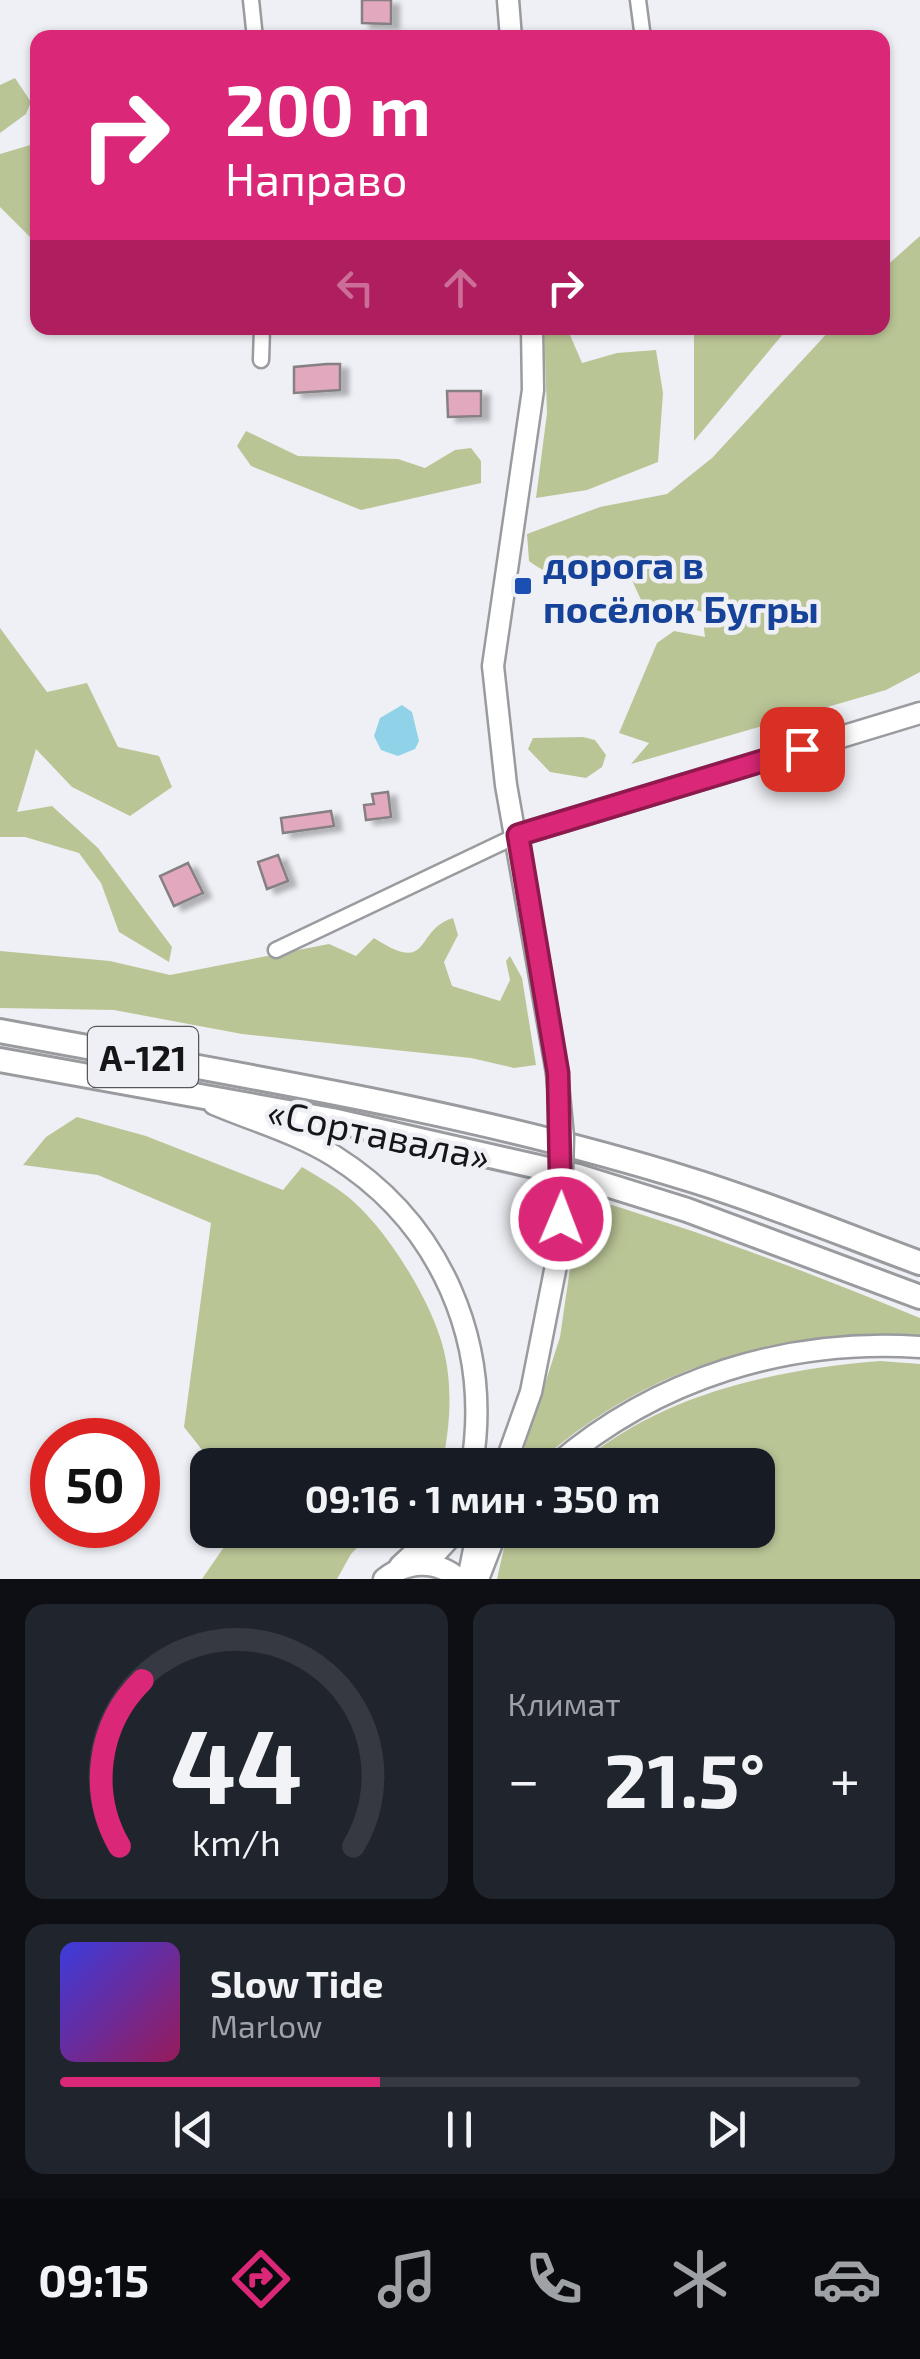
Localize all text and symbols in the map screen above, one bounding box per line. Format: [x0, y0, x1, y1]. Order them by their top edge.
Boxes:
text: 200 m [225, 66, 431, 150]
icon: right [60, 70, 190, 200]
text: Направо [225, 151, 407, 205]
icon: left [328, 260, 383, 315]
icon: ahead [433, 260, 488, 315]
icon: right [538, 260, 593, 315]
place label: дорога в посёлок Бугры [543, 541, 819, 631]
marker: дорога в посёлок Бугры [512, 575, 534, 597]
pin [760, 707, 845, 792]
icon: arrive [775, 722, 830, 777]
road number: А-121 [88, 1027, 198, 1087]
street label: «Сортавала» [264, 1087, 494, 1179]
position arrow [509, 1167, 613, 1271]
speed limit sign: 50 [30, 1418, 160, 1548]
text: 09:16 · 1 мин · 350 m [305, 1475, 660, 1521]
text: Климат [508, 1684, 621, 1722]
text: 44 [170, 1700, 303, 1825]
text: 21.5° [604, 1733, 765, 1823]
text: − [508, 1745, 540, 1811]
text: + [830, 1745, 860, 1811]
text: km/h [192, 1820, 281, 1863]
text: Slow Tide [210, 1960, 383, 2006]
text: Marlow [210, 2006, 322, 2044]
icon: previous [166, 2102, 221, 2157]
icon: pause [432, 2102, 487, 2157]
icon: next [699, 2102, 754, 2157]
icon: directions [226, 2244, 296, 2314]
icon: music [372, 2244, 442, 2314]
icon: phone [519, 2244, 589, 2314]
icon: climate [665, 2244, 735, 2314]
icon: car [812, 2244, 882, 2314]
text: 09:15 [38, 2252, 149, 2306]

